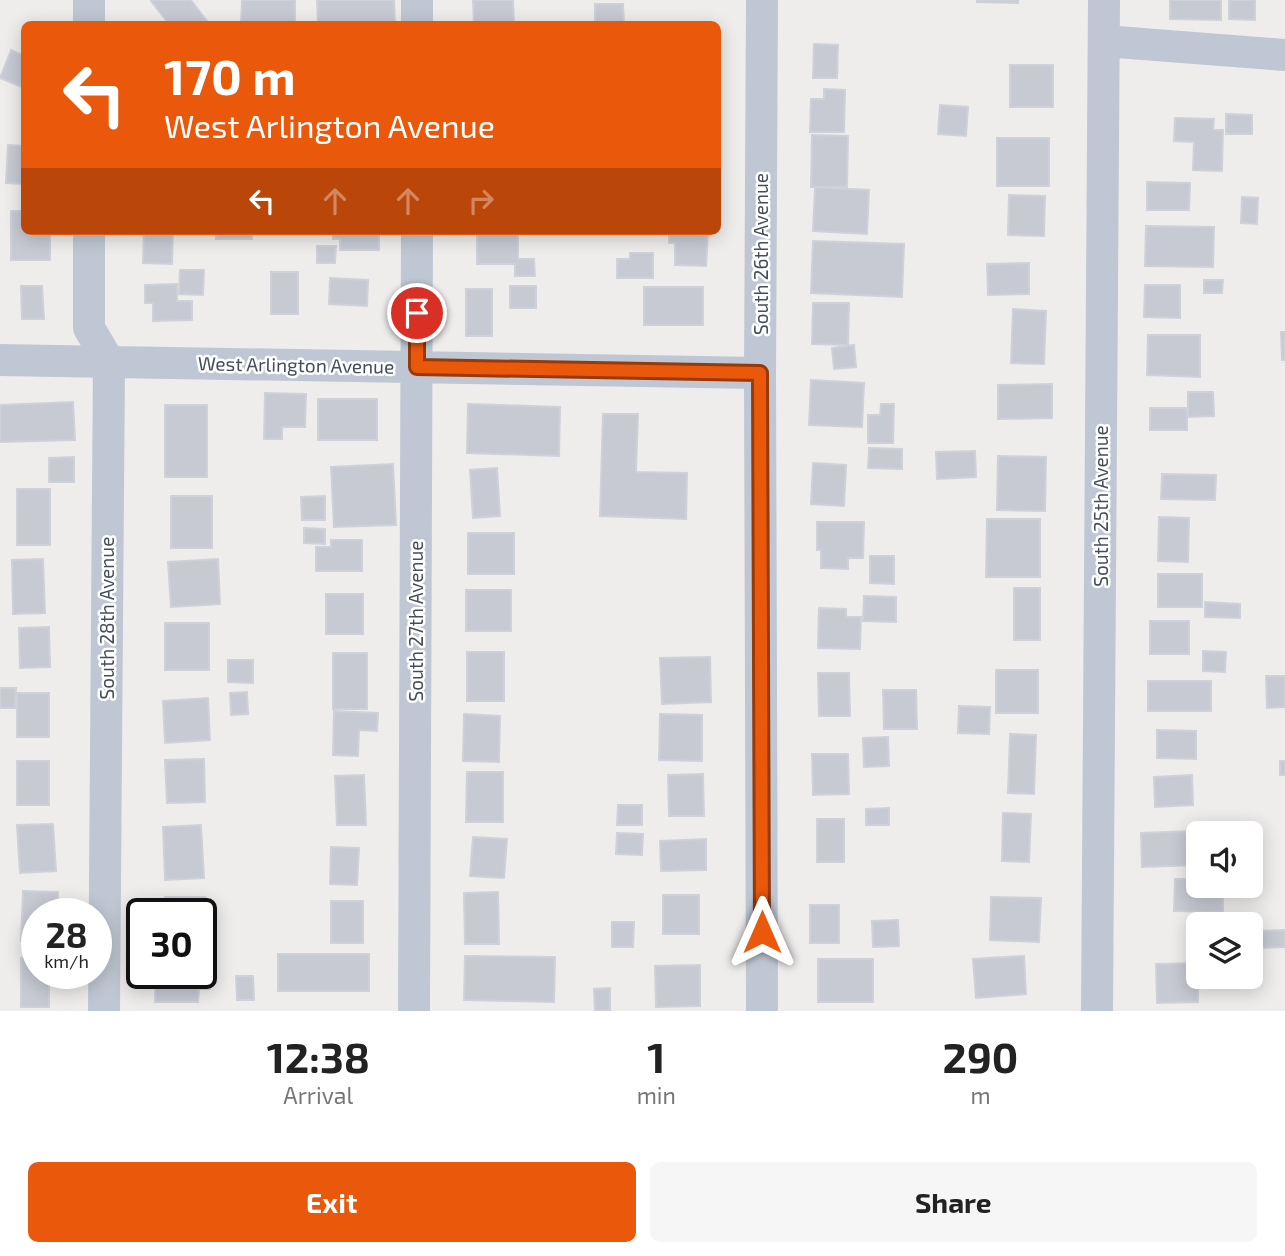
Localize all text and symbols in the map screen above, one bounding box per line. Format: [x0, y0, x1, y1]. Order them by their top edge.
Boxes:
text: 170 m [164, 46, 296, 105]
icon: left [49, 49, 140, 140]
text: West Arlington Avenue [164, 106, 495, 144]
street label: South 26th Avenue [749, 173, 772, 335]
icon: left [243, 182, 281, 220]
icon: ahead [316, 182, 354, 220]
icon: ahead [389, 182, 427, 220]
icon: right [462, 182, 500, 220]
pin [387, 283, 447, 343]
icon: arrive [398, 294, 436, 332]
street label: West Arlington Avenue [198, 351, 394, 378]
street label: South 25th Avenue [1089, 425, 1112, 587]
street label: South 28th Avenue [95, 537, 118, 699]
street label: South 27th Avenue [404, 541, 427, 701]
map controls [1186, 821, 1263, 989]
button: sound [1186, 821, 1263, 898]
position arrow [725, 895, 799, 969]
speed limit sign: 30 [126, 898, 217, 989]
button: layers [1186, 912, 1263, 989]
text: 28 [45, 913, 88, 955]
text: km/h [44, 950, 89, 972]
text: 12:38 [267, 1031, 370, 1081]
text: 1 [647, 1031, 665, 1081]
text: 290 [943, 1031, 1018, 1081]
text: Arrival [283, 1081, 353, 1109]
text: min [637, 1081, 676, 1109]
text: m [970, 1081, 991, 1109]
button: Exit [28, 1162, 636, 1242]
button: Share [650, 1162, 1257, 1242]

